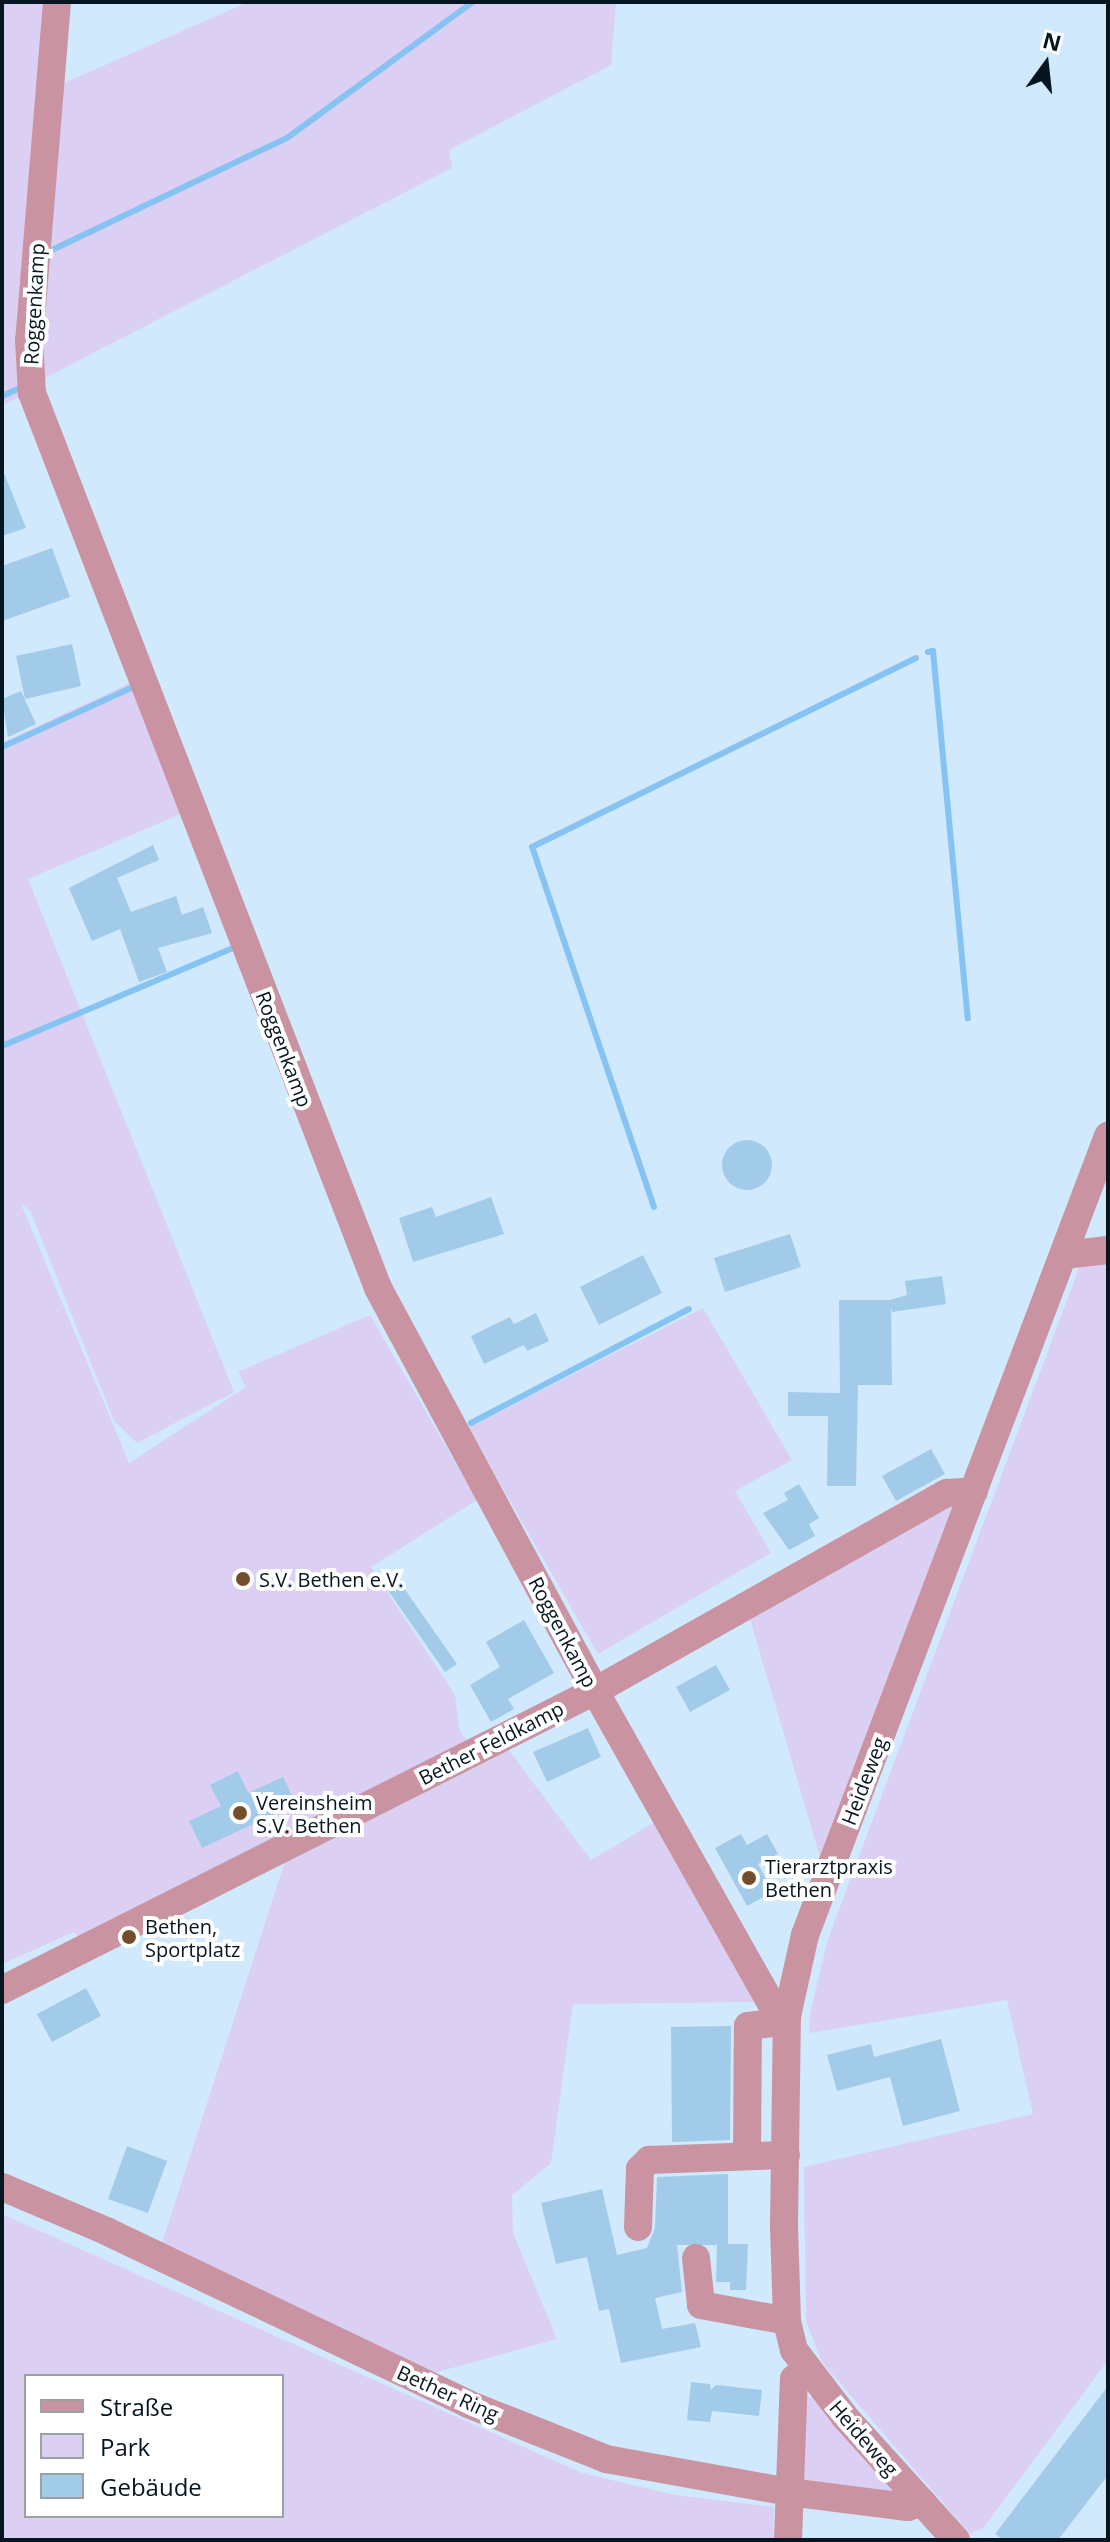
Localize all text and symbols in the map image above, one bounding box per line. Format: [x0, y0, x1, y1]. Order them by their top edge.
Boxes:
north arrow [1006, 24, 1086, 104]
text: N [1040, 24, 1065, 58]
street label: Roggenkamp [19, 242, 49, 366]
street label: Roggenkamp [251, 988, 317, 1110]
place label: S.V. Bethen e.V. [259, 1567, 403, 1591]
marker: S.V. Bethen e.V. [234, 1570, 252, 1588]
street label: Roggenkamp [524, 1573, 602, 1691]
street label: Bether Feldkamp [415, 1696, 567, 1790]
street label: Heideweg [836, 1734, 892, 1828]
place label: Vereinsheim S.V. Bethen [256, 1790, 372, 1837]
marker: Vereinsheim S.V. Bethen [231, 1804, 249, 1822]
place label: Tierarztpraxis Bethen [765, 1854, 893, 1901]
marker: Tierarztpraxis Bethen [740, 1869, 758, 1887]
place label: Bethen, Sportplatz [145, 1914, 240, 1961]
marker: Bethen, Sportplatz [120, 1928, 138, 1946]
street label: Bether Ring [393, 2360, 503, 2426]
legend [24, 2374, 284, 2518]
text: Straße [100, 2390, 173, 2423]
street label: Heideweg [825, 2395, 903, 2481]
text: Park [100, 2430, 150, 2463]
text: Gebäude [100, 2470, 202, 2503]

